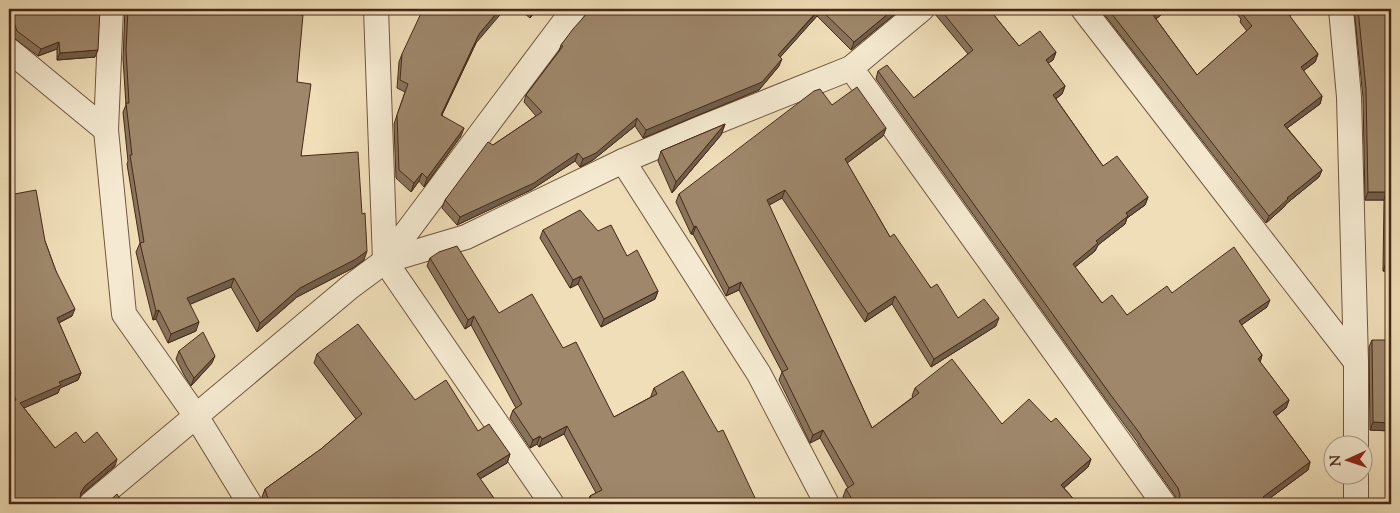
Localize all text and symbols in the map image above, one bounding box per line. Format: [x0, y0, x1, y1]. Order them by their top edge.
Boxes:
north arrow [1322, 436, 1372, 486]
text: N [1327, 454, 1347, 467]

